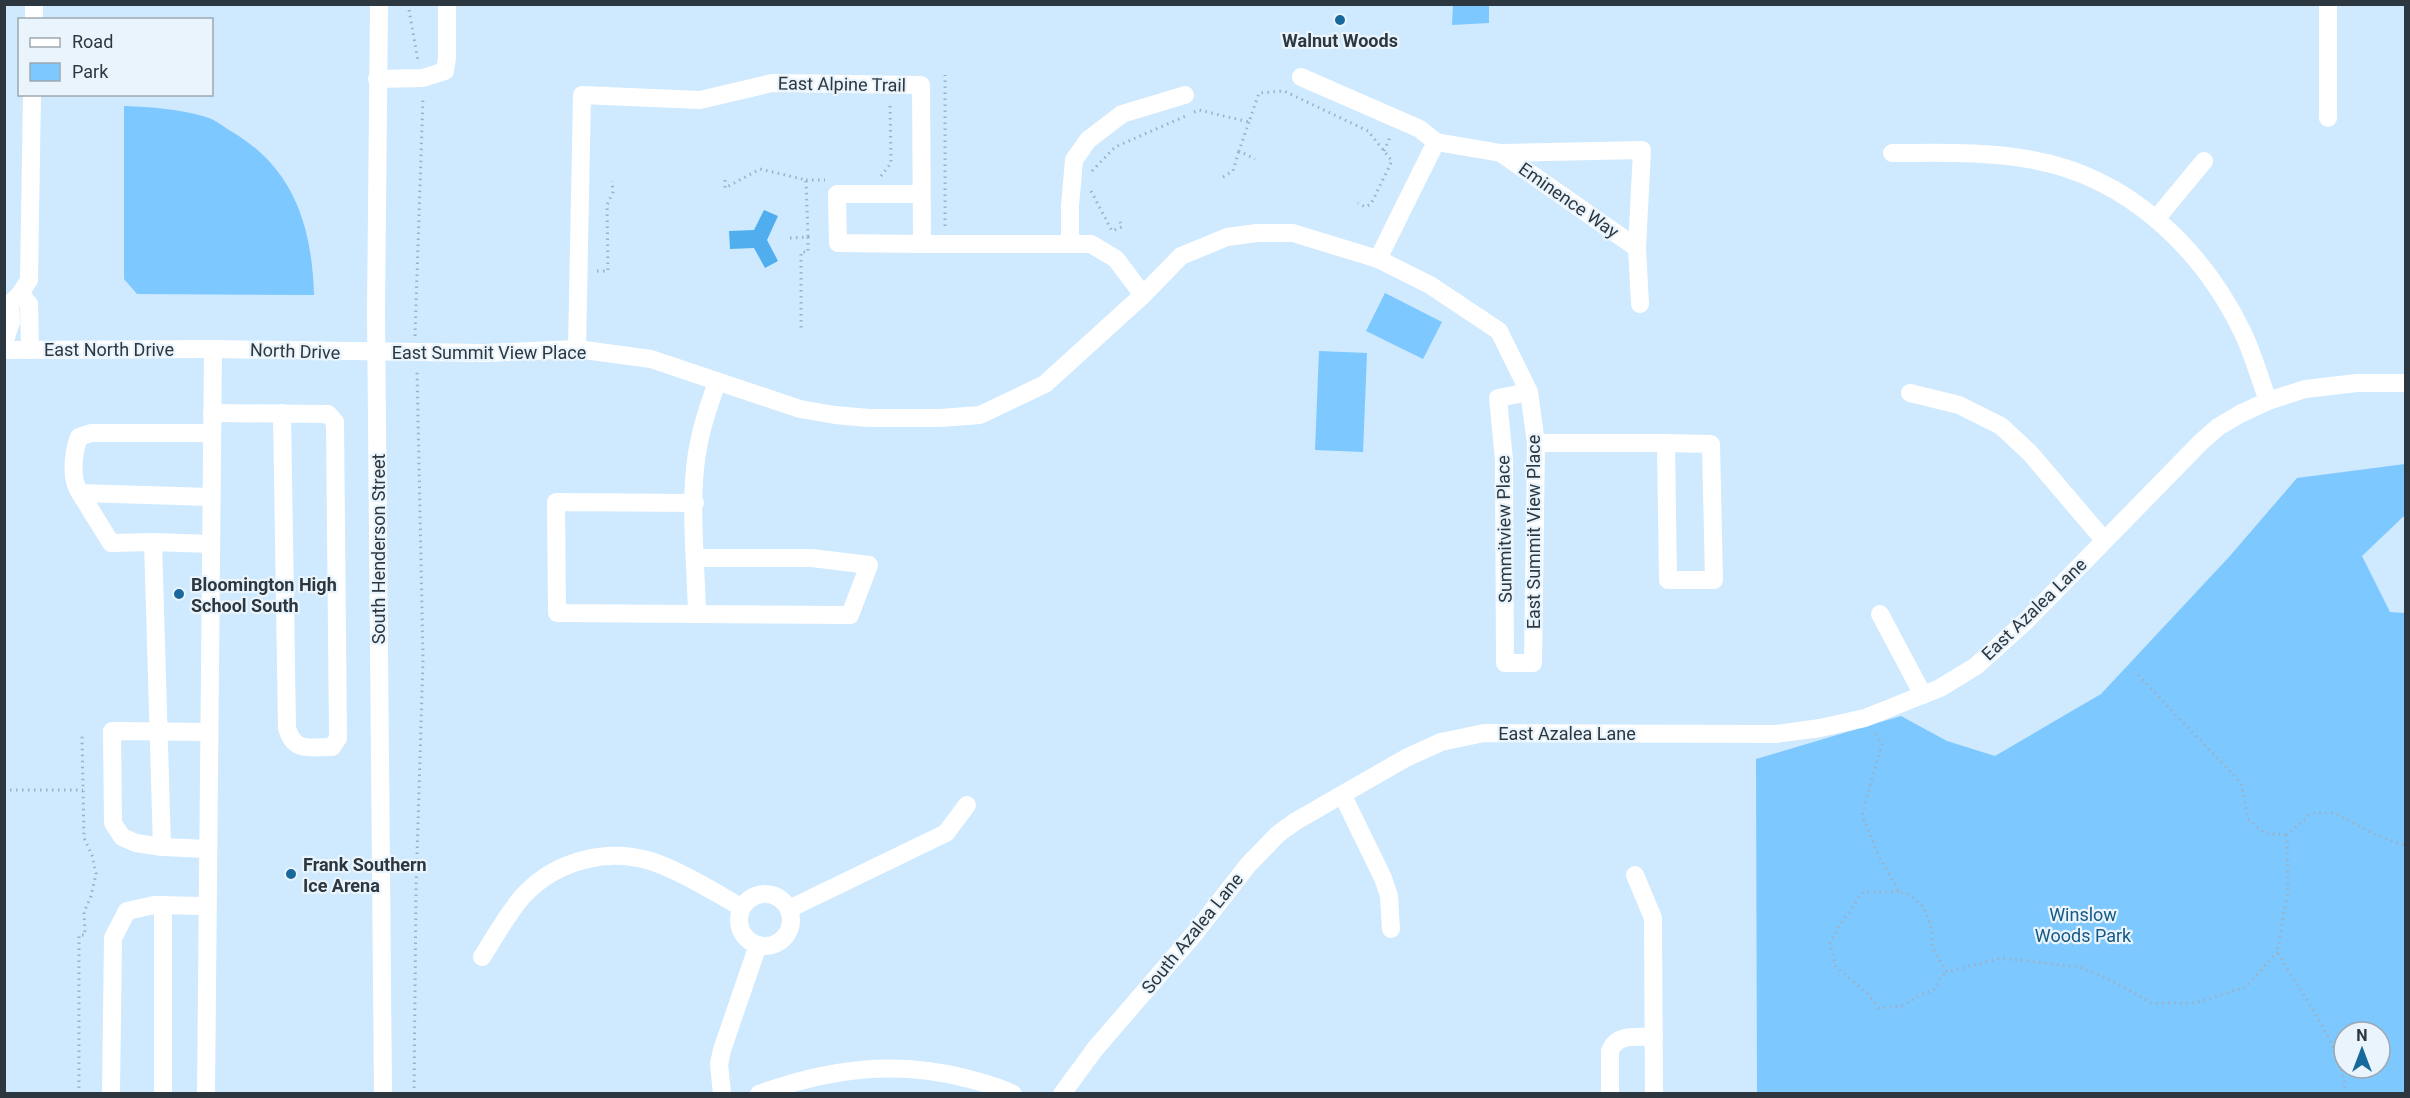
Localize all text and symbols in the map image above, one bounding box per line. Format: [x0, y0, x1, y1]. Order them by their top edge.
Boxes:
marker: Walnut Woods [1333, 13, 1347, 27]
legend [18, 18, 213, 96]
place label: Walnut Woods [1282, 30, 1398, 51]
text: Road [72, 31, 113, 52]
text: Park [72, 61, 109, 82]
street label: East Alpine Trail [778, 72, 906, 96]
street label: Eminence Way [1515, 158, 1623, 242]
street label: East North Drive [44, 339, 174, 360]
street label: North Drive [249, 339, 341, 363]
street label: East Summit View Place [392, 342, 586, 363]
street label: East Summit View Place [1523, 435, 1544, 629]
street label: South Henderson Street [368, 454, 389, 644]
street label: Summitview Place [1492, 455, 1516, 603]
street label: East Azalea Lane [1977, 554, 2091, 664]
place label: Bloomington High School South [191, 574, 337, 616]
marker: Bloomington High School South [172, 587, 186, 601]
street label: East Azalea Lane [1498, 723, 1636, 744]
place label: Frank Southern Ice Arena [303, 854, 427, 896]
marker: Frank Southern Ice Arena [284, 867, 298, 881]
street label: South Azalea Lane [1137, 869, 1247, 997]
park label: Winslow Woods Park [2035, 904, 2132, 946]
north arrow [2332, 1020, 2392, 1080]
text: N [2356, 1026, 2368, 1045]

